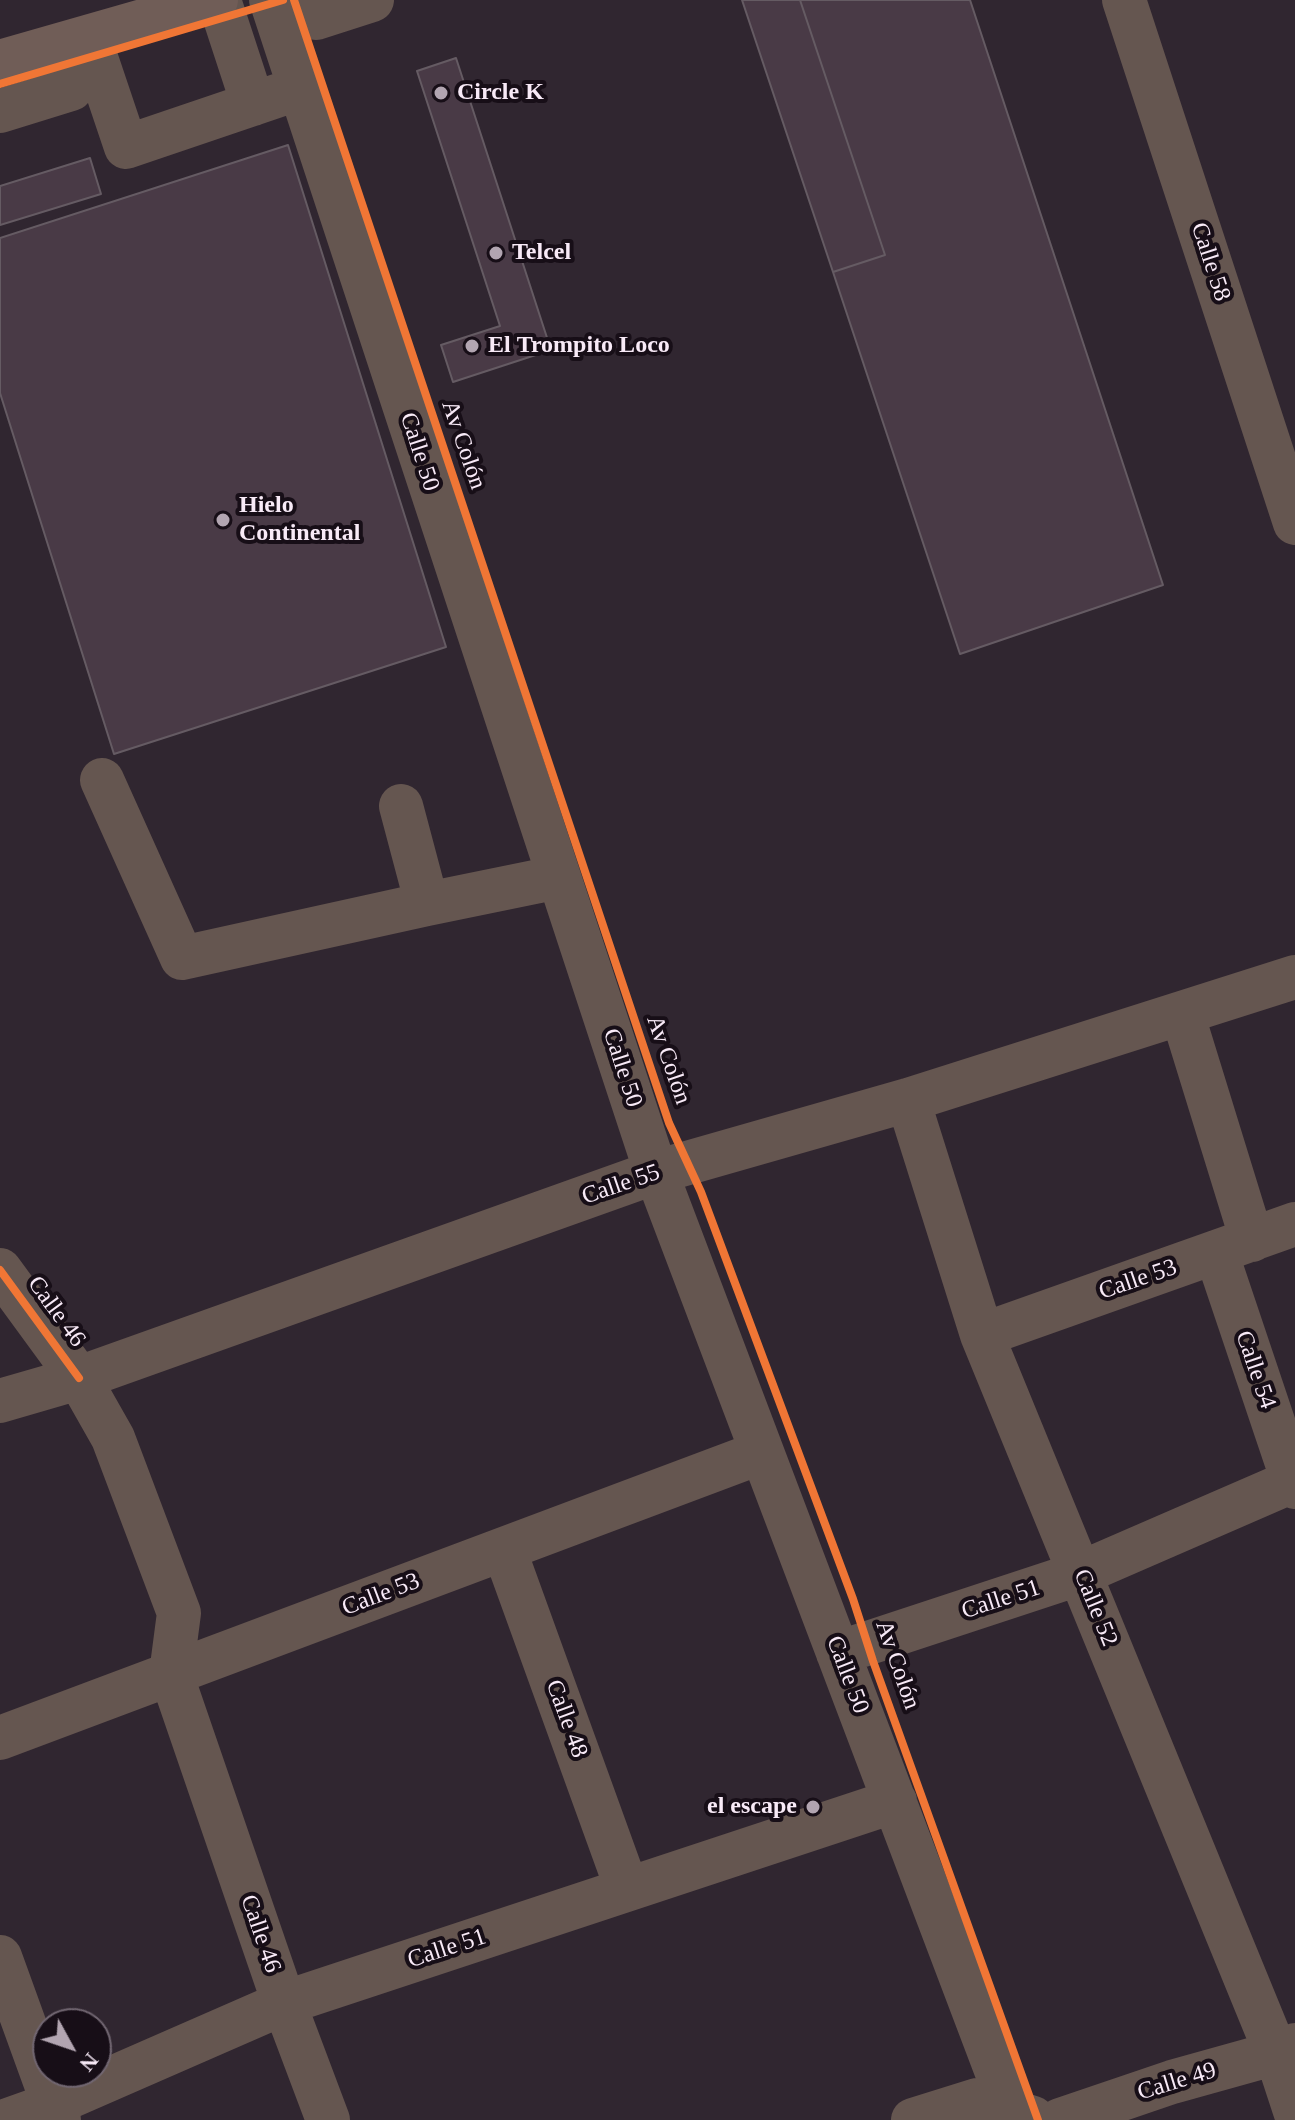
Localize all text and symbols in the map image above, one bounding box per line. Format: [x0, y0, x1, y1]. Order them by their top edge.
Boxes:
place label: Circle K [457, 79, 544, 107]
marker: Circle K [432, 84, 450, 102]
street label: Calle 58 [1184, 219, 1236, 305]
place label: Telcel [512, 239, 571, 267]
marker: Telcel [487, 244, 505, 262]
place label: El Trompito Loco [488, 332, 670, 360]
marker: El Trompito Loco [463, 337, 481, 355]
street label: Av Colón [434, 397, 492, 493]
street label: Calle 50 [393, 409, 445, 495]
place label: Hielo Continental [239, 492, 360, 548]
marker: Hielo Continental [214, 511, 232, 529]
street label: Av Colón [639, 1012, 697, 1108]
street label: Calle 50 [596, 1025, 648, 1111]
street label: Calle 55 [578, 1158, 664, 1212]
street label: Calle 53 [1095, 1253, 1181, 1307]
street label: Calle 46 [21, 1271, 91, 1353]
street label: Calle 54 [1228, 1327, 1282, 1413]
street label: Calle 52 [1067, 1565, 1123, 1651]
street label: Calle 53 [338, 1567, 424, 1623]
street label: Calle 51 [958, 1574, 1044, 1626]
street label: Av Colón [868, 1617, 926, 1713]
street label: Calle 50 [819, 1632, 875, 1718]
street label: Calle 48 [539, 1676, 593, 1762]
place label: el escape [707, 1793, 797, 1821]
marker: el escape [804, 1798, 822, 1816]
street label: Calle 46 [233, 1891, 287, 1977]
street label: Calle 51 [404, 1923, 490, 1975]
north arrow [32, 2008, 112, 2088]
text: N [75, 2048, 104, 2077]
street label: Calle 49 [1134, 2056, 1220, 2108]

